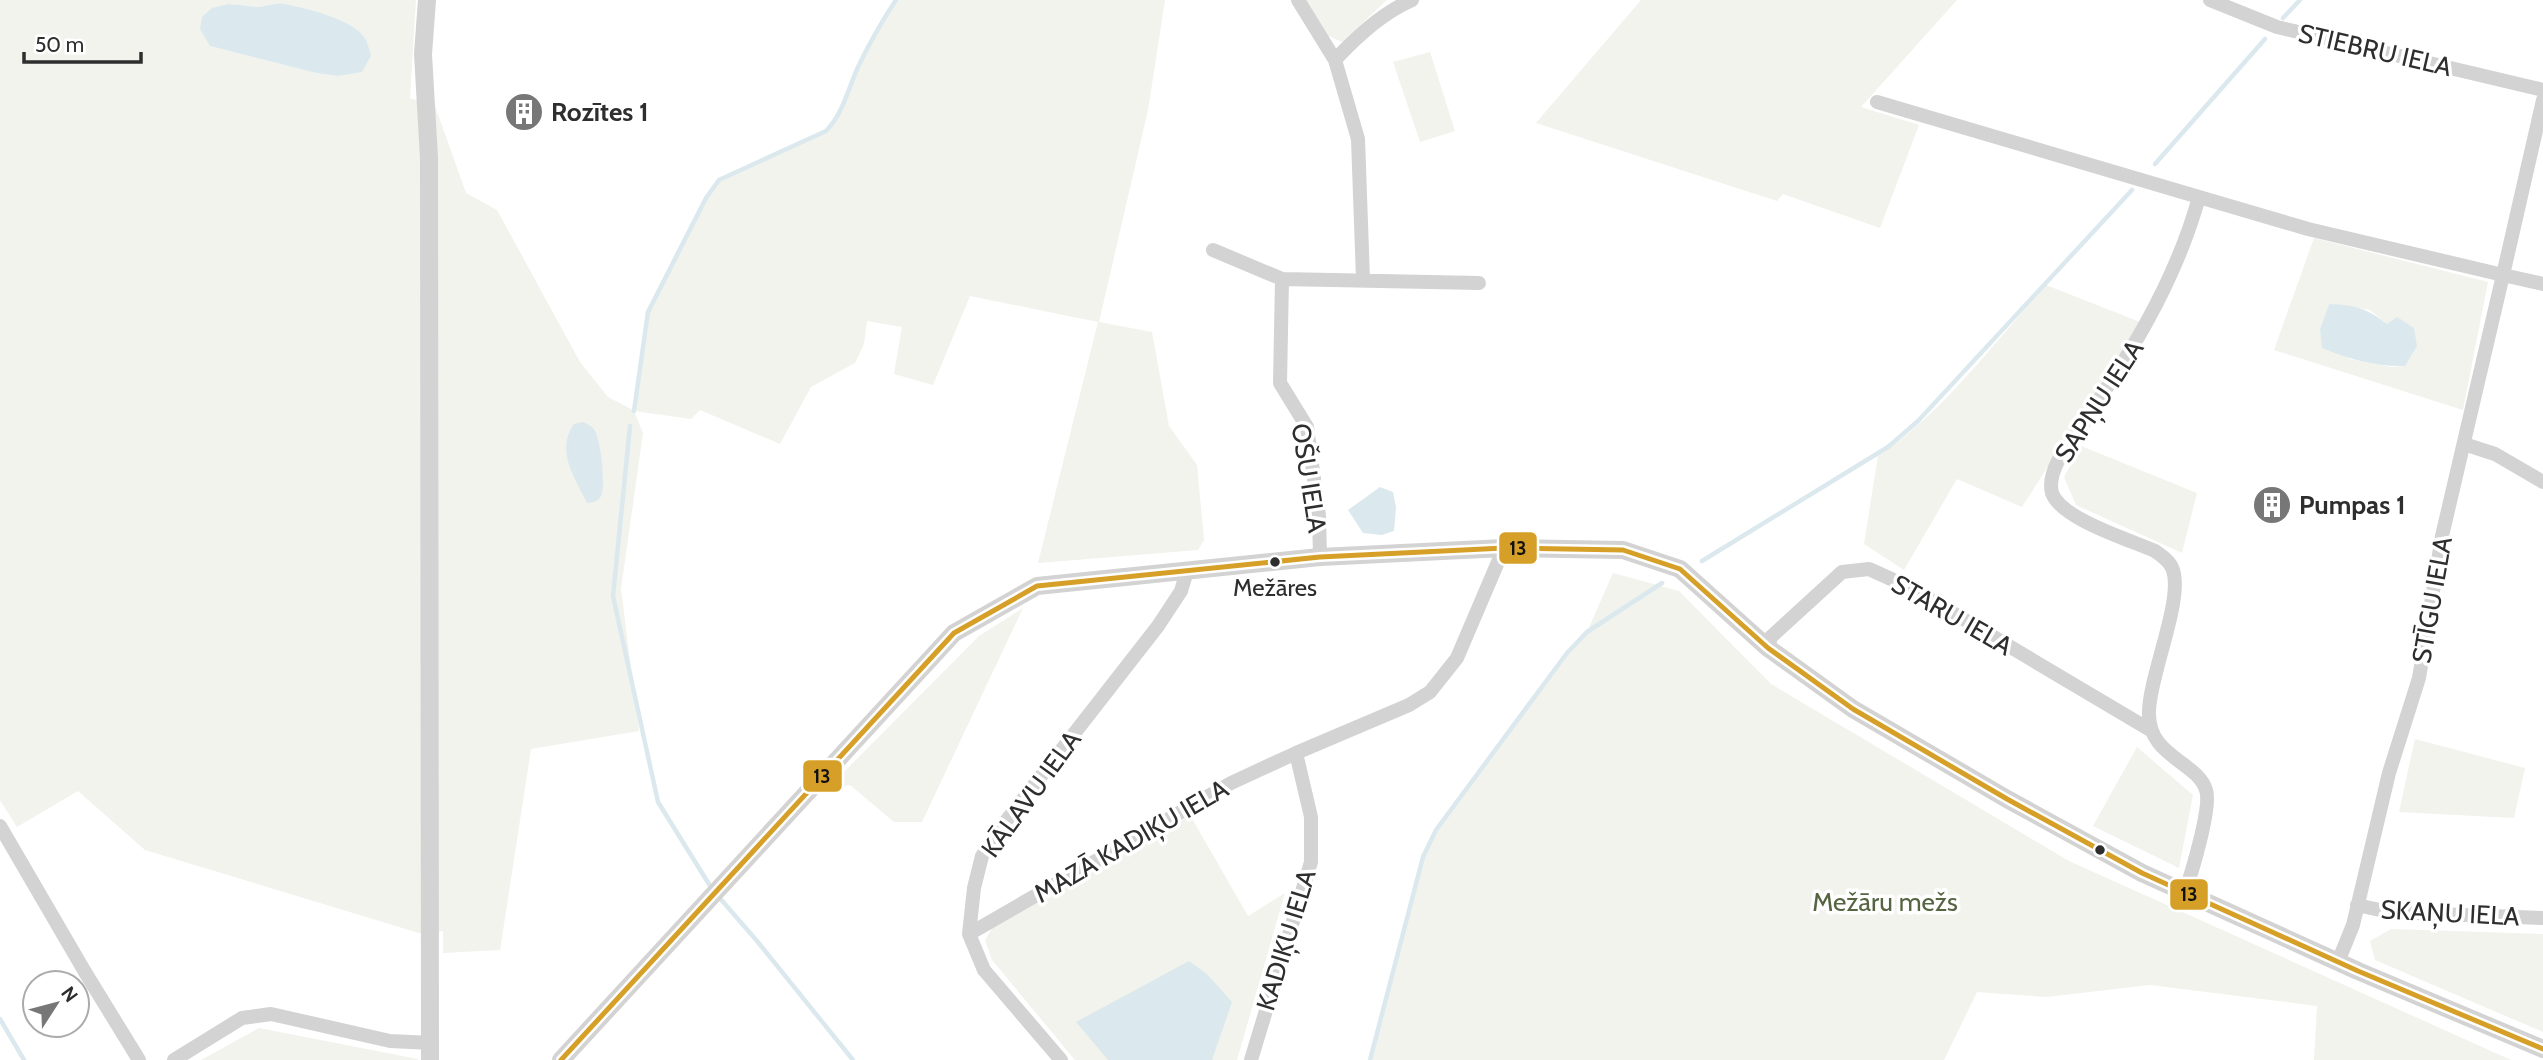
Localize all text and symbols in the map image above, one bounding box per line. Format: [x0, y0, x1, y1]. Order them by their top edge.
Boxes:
street label: STIEBRU IELA [2295, 17, 2455, 83]
scale bar [24, 21, 142, 65]
text: 50 m [35, 32, 84, 57]
building icon: Rozītes 1 [503, 91, 545, 133]
place label: Rozītes 1 [551, 96, 649, 128]
street label: SAPŅU IELA [2048, 334, 2151, 469]
street label: OŠU IELA [1285, 421, 1333, 535]
building icon: Pumpas 1 [2251, 484, 2293, 526]
place label: Pumpas 1 [2299, 489, 2406, 521]
line badge: 13 [1498, 531, 1538, 565]
street label: STĪGU IELA [2405, 534, 2459, 666]
text: 13 [1509, 537, 1527, 560]
marker: Mežāres [1268, 555, 1282, 569]
street label: STARU IELA [1886, 568, 2018, 662]
place label: Mežāres [1233, 573, 1317, 602]
street label: KĀLAVU IELA [974, 724, 1088, 864]
line badge: 13 [802, 759, 843, 793]
text: 13 [813, 765, 831, 788]
street label: MAZĀ KADIĶU IELA [1028, 772, 1234, 910]
unlabelled marker [2093, 843, 2107, 857]
street label: KADIĶU IELA [1249, 866, 1324, 1015]
line badge: 13 [2169, 878, 2209, 911]
text: 13 [2180, 883, 2198, 906]
park label: Mežāru mežs [1812, 886, 1958, 918]
street label: SKAŅU IELA [2380, 893, 2520, 934]
north arrow [21, 969, 91, 1039]
text: N [56, 982, 83, 1006]

